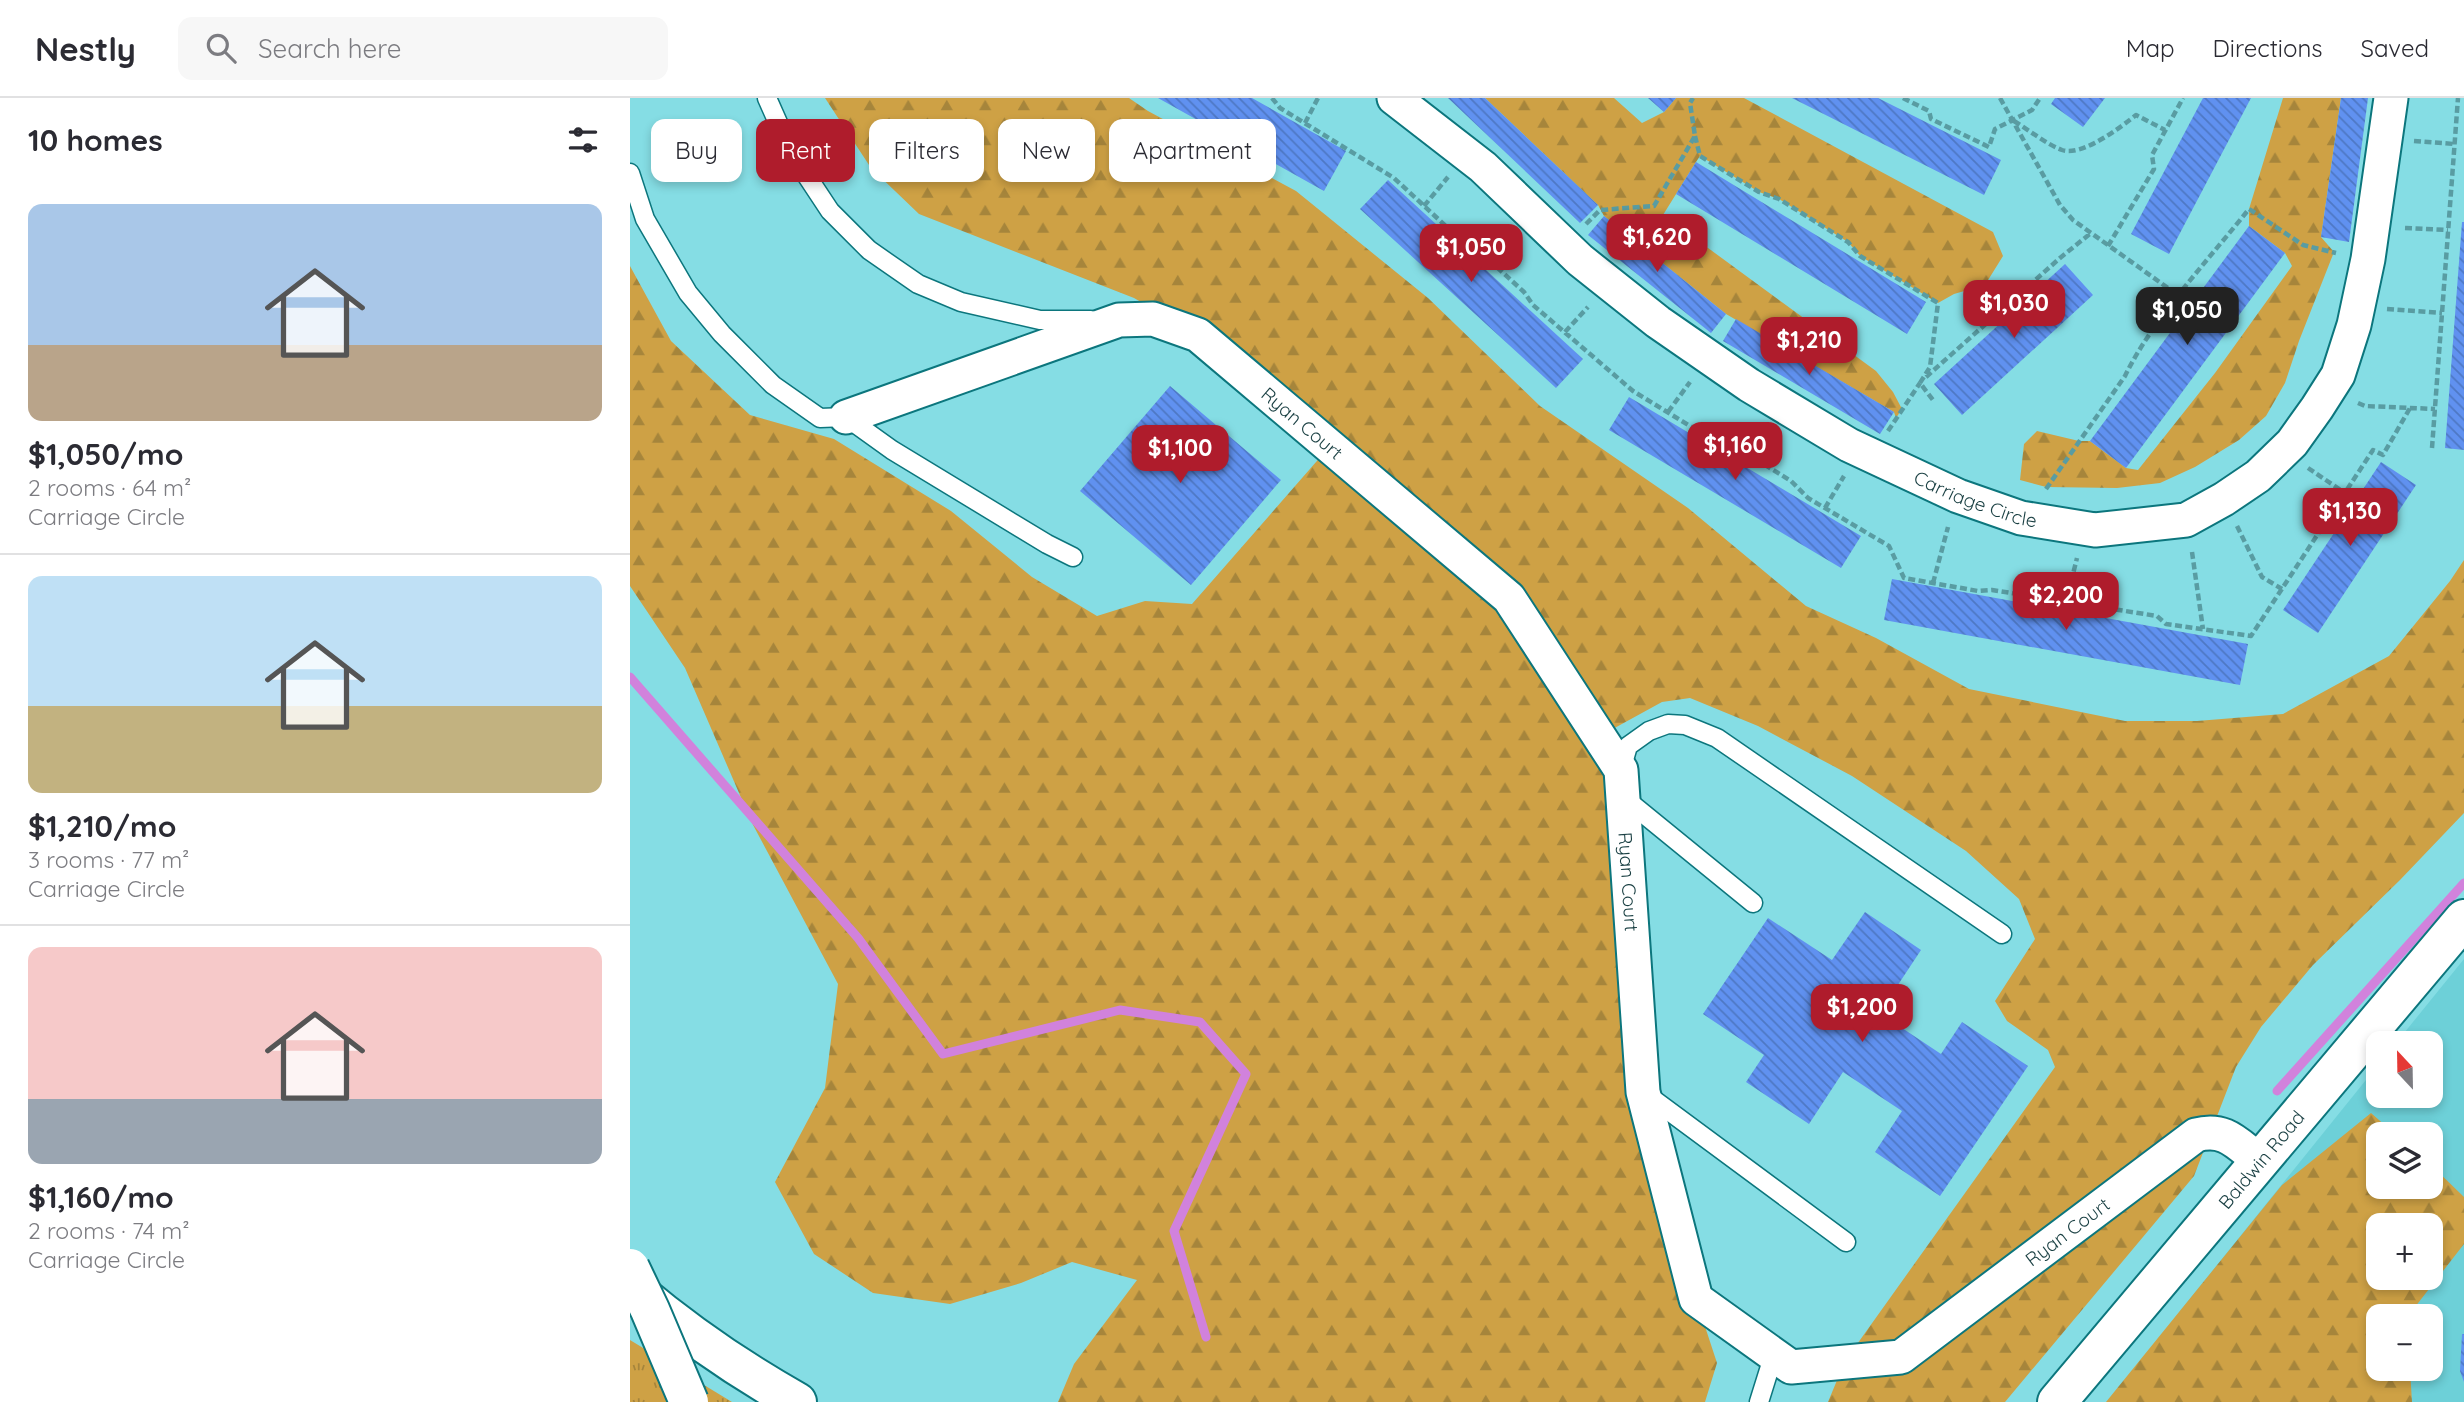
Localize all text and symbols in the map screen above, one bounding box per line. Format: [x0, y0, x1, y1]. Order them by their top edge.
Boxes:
search box [178, 17, 668, 80]
text: Nestly [35, 28, 136, 69]
icon: search [202, 29, 240, 67]
text: Search here [258, 32, 401, 65]
text: Map [2126, 33, 2175, 63]
text: Directions [2213, 33, 2323, 63]
text: Saved [2361, 33, 2429, 63]
chip: Buy [651, 119, 742, 182]
chip: Rent [756, 119, 855, 182]
chip: Filters [869, 119, 984, 182]
chip: New [998, 119, 1095, 182]
chip: Apartment [1109, 119, 1276, 182]
text: 10 homes [28, 121, 163, 159]
icon: filters [564, 121, 602, 159]
pin: $1,620 [1600, 214, 1714, 274]
text: $1,620 [1623, 222, 1691, 251]
pin: $1,050 [1414, 225, 1528, 284]
text: $1,050 [1436, 232, 1506, 261]
icon: home [252, 250, 378, 376]
pin: $1,030 [1957, 280, 2071, 340]
text: $1,030 [1979, 288, 2049, 317]
pin: $1,050 [2130, 288, 2244, 347]
text: $1,050 [2152, 295, 2222, 324]
pin: $1,210 [1752, 317, 1866, 377]
text: $1,210 [1776, 325, 1842, 354]
street label: Ryan Court [1256, 382, 1348, 465]
pin: $1,160 [1678, 422, 1792, 482]
pin: $1,100 [1123, 426, 1237, 485]
text: $1,160 [1703, 430, 1767, 459]
text: $1,100 [1148, 433, 1212, 462]
text: $1,050/mo [28, 435, 183, 473]
street label: Carriage Circle [1910, 465, 2039, 532]
text: 2 rooms · 64 m² [28, 473, 191, 502]
pin: $1,130 [2293, 489, 2407, 548]
text: $1,130 [2319, 496, 2381, 525]
text: Carriage Circle [28, 502, 185, 531]
pin: $2,200 [2009, 573, 2123, 632]
text: $2,200 [2029, 580, 2103, 609]
icon: home [252, 622, 378, 748]
text: $1,210/mo [28, 807, 176, 845]
street label: Ryan Court [1613, 831, 1644, 932]
text: 3 rooms · 77 m² [28, 845, 189, 874]
text: Carriage Circle [28, 874, 185, 903]
pin: $1,200 [1805, 984, 1919, 1044]
text: $1,200 [1827, 992, 1897, 1021]
icon: home [252, 993, 378, 1119]
north arrow [2366, 1031, 2443, 1108]
map controls [2366, 1031, 2443, 1381]
street label: Baldwin Road [2213, 1105, 2310, 1214]
button: layers [2366, 1122, 2443, 1199]
text: $1,160/mo [28, 1178, 174, 1216]
street label: Ryan Court [2020, 1192, 2114, 1271]
button: + [2366, 1213, 2443, 1290]
text: 2 rooms · 74 m² [28, 1216, 190, 1245]
text: Carriage Circle [28, 1245, 185, 1274]
button: − [2366, 1304, 2443, 1381]

